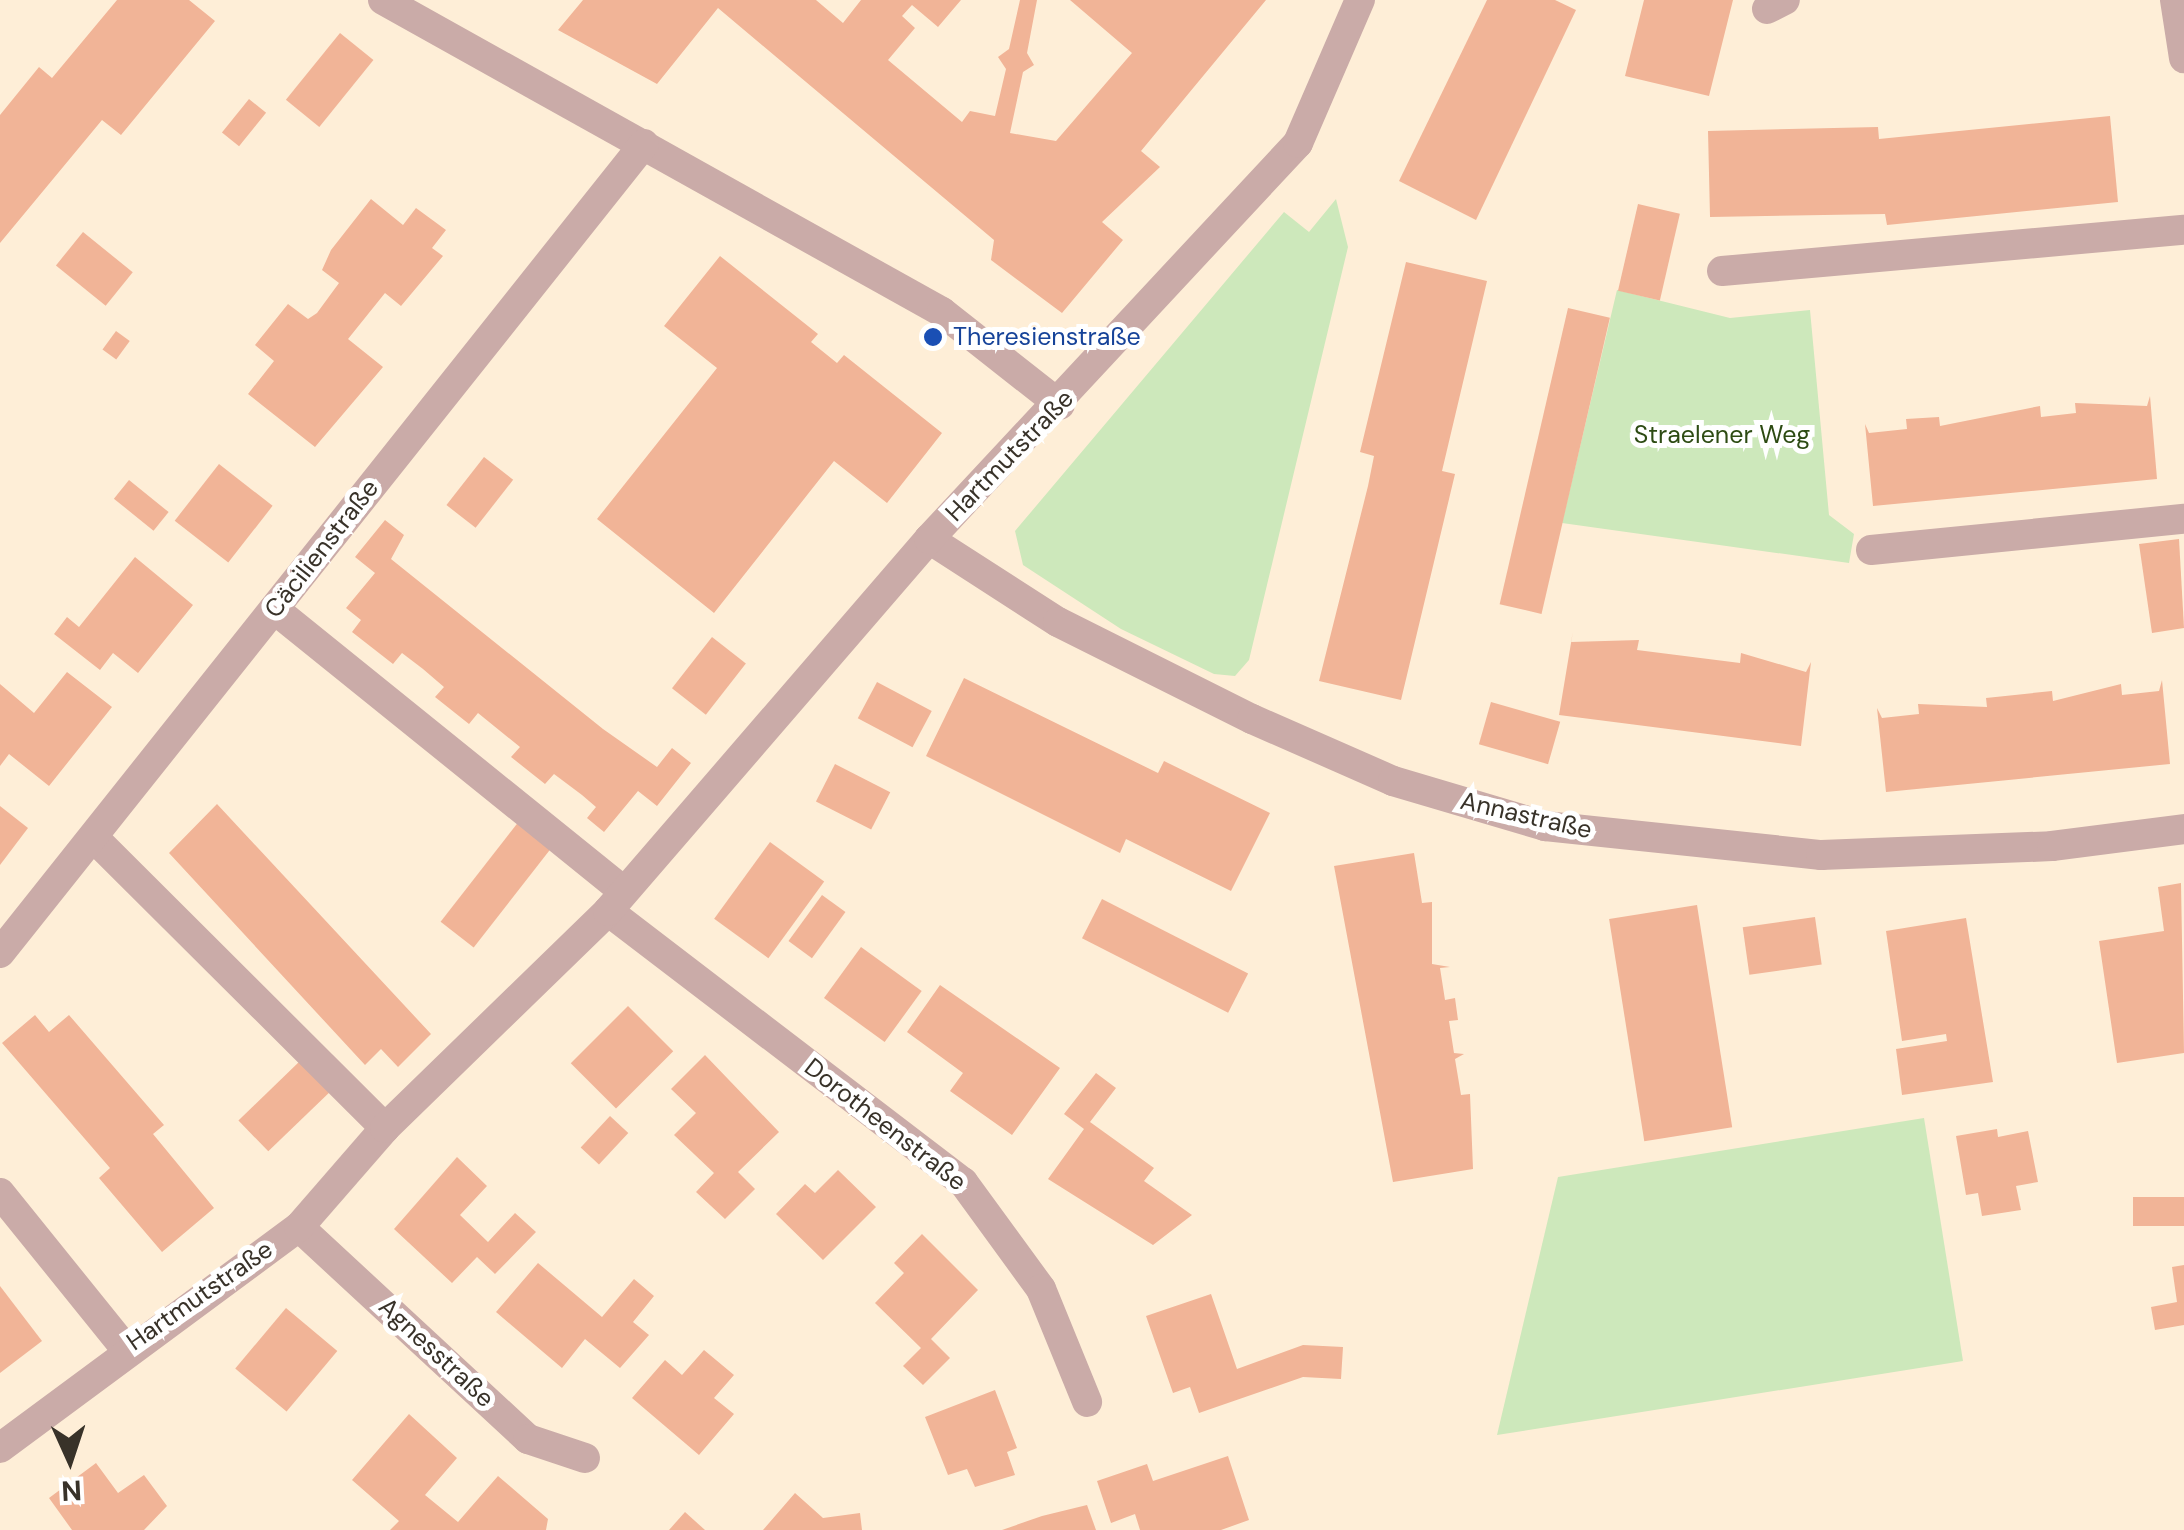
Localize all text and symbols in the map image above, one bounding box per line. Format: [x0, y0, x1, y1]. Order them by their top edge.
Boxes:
place label: Theresienstraße [953, 322, 1141, 352]
marker: Theresienstraße [922, 326, 944, 348]
street label: Hartmutstraße [940, 384, 1080, 528]
park label: Straelener Weg [1634, 420, 1810, 450]
street label: Cäcilienstraße [259, 474, 385, 624]
street label: Annastraße [1457, 786, 1595, 846]
street label: Dorotheenstraße [798, 1053, 972, 1197]
street label: Hartmutstraße [121, 1235, 279, 1357]
street label: Agnesstraße [372, 1292, 500, 1414]
north arrow [20, 1410, 120, 1510]
text: N [60, 1471, 83, 1509]

